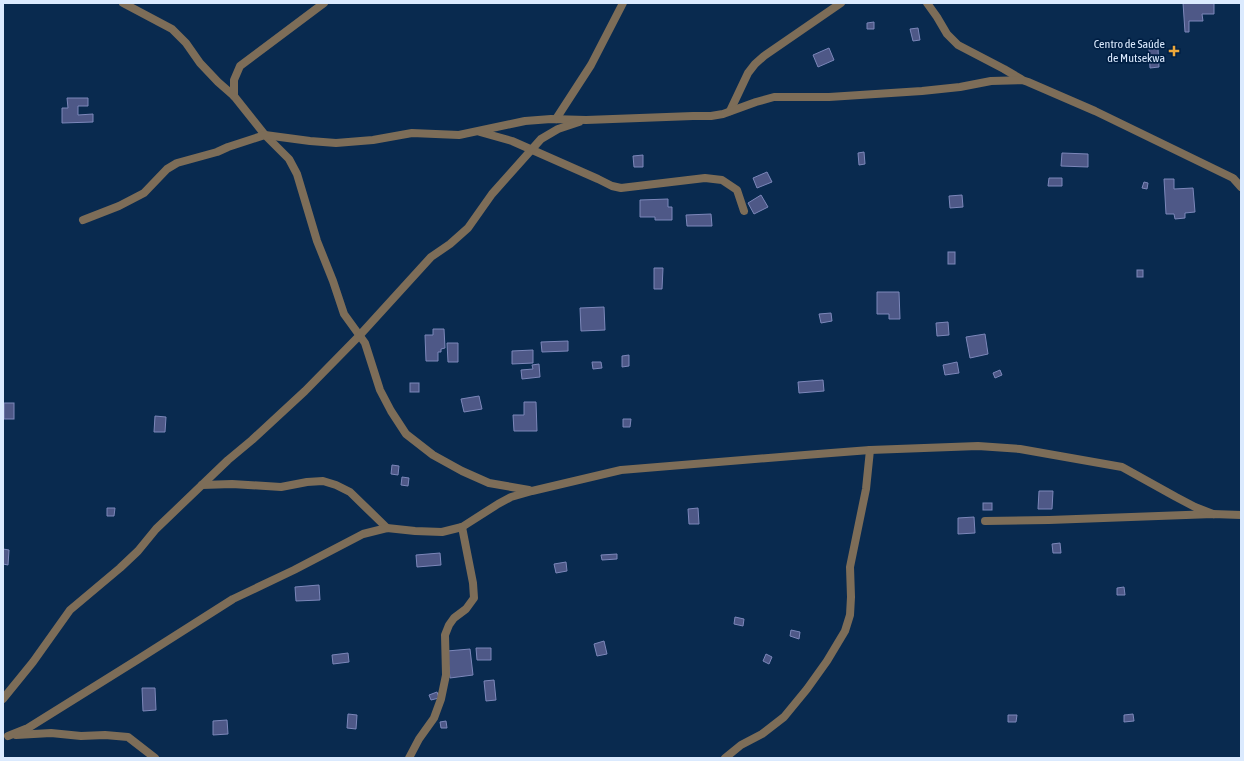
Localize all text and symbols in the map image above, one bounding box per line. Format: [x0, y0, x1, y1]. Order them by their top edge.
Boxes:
place label: Centro de Saúde de Mutsekwa [1094, 37, 1165, 65]
marker: Centro de Saúde de Mutsekwa [1168, 45, 1180, 57]

